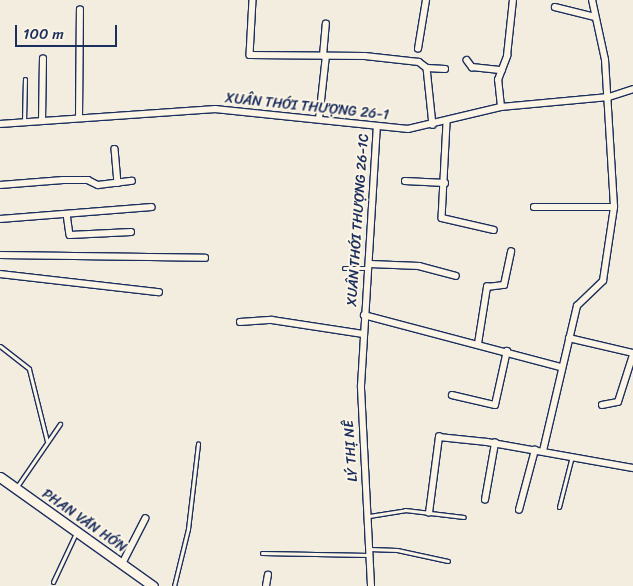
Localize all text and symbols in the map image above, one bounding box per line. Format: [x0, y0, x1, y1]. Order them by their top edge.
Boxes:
scale bar [18, 15, 120, 47]
text: 100 m [23, 21, 64, 47]
street label: XUÂN THỚI THƯỢNG 26-1 [224, 90, 390, 124]
street label: XUÂN THỚI THƯỢNG 26-1C [344, 133, 372, 307]
street label: LÝ THỊ NÊ [340, 419, 362, 483]
street label: PHAN VĂN HỚN [39, 486, 129, 556]

